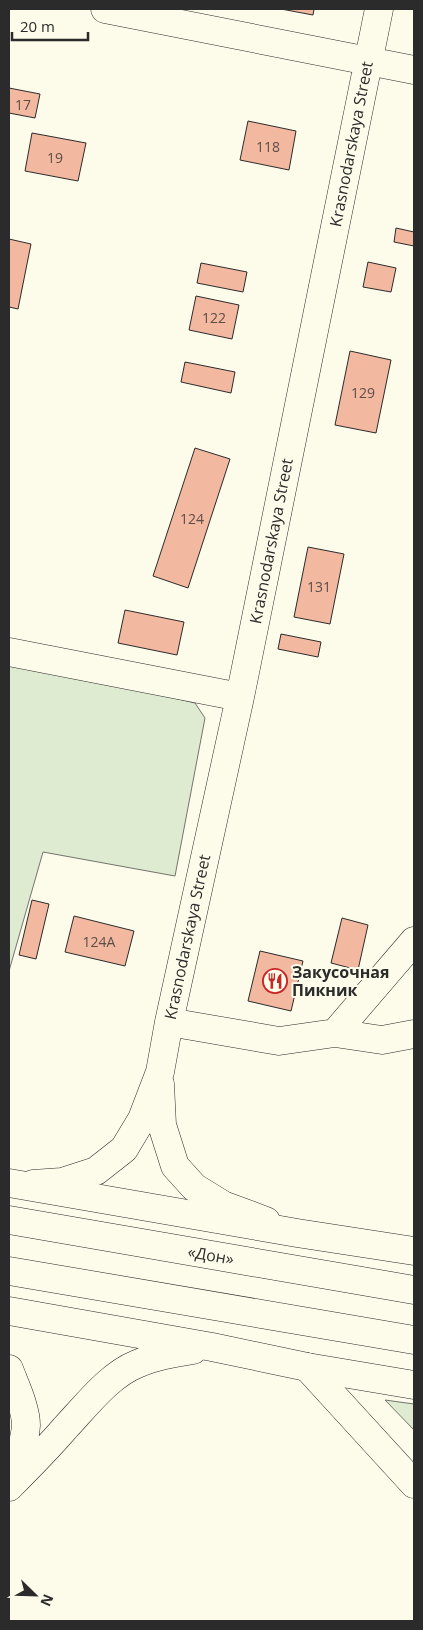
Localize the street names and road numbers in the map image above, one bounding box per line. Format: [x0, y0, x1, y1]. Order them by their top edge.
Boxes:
street label: Krasnodarskaya Street [324, 59, 378, 229]
street label: Krasnodarskaya Street [244, 456, 298, 626]
street label: Krasnodarskaya Street [159, 852, 215, 1022]
street label: «Дон» [186, 1240, 236, 1270]

